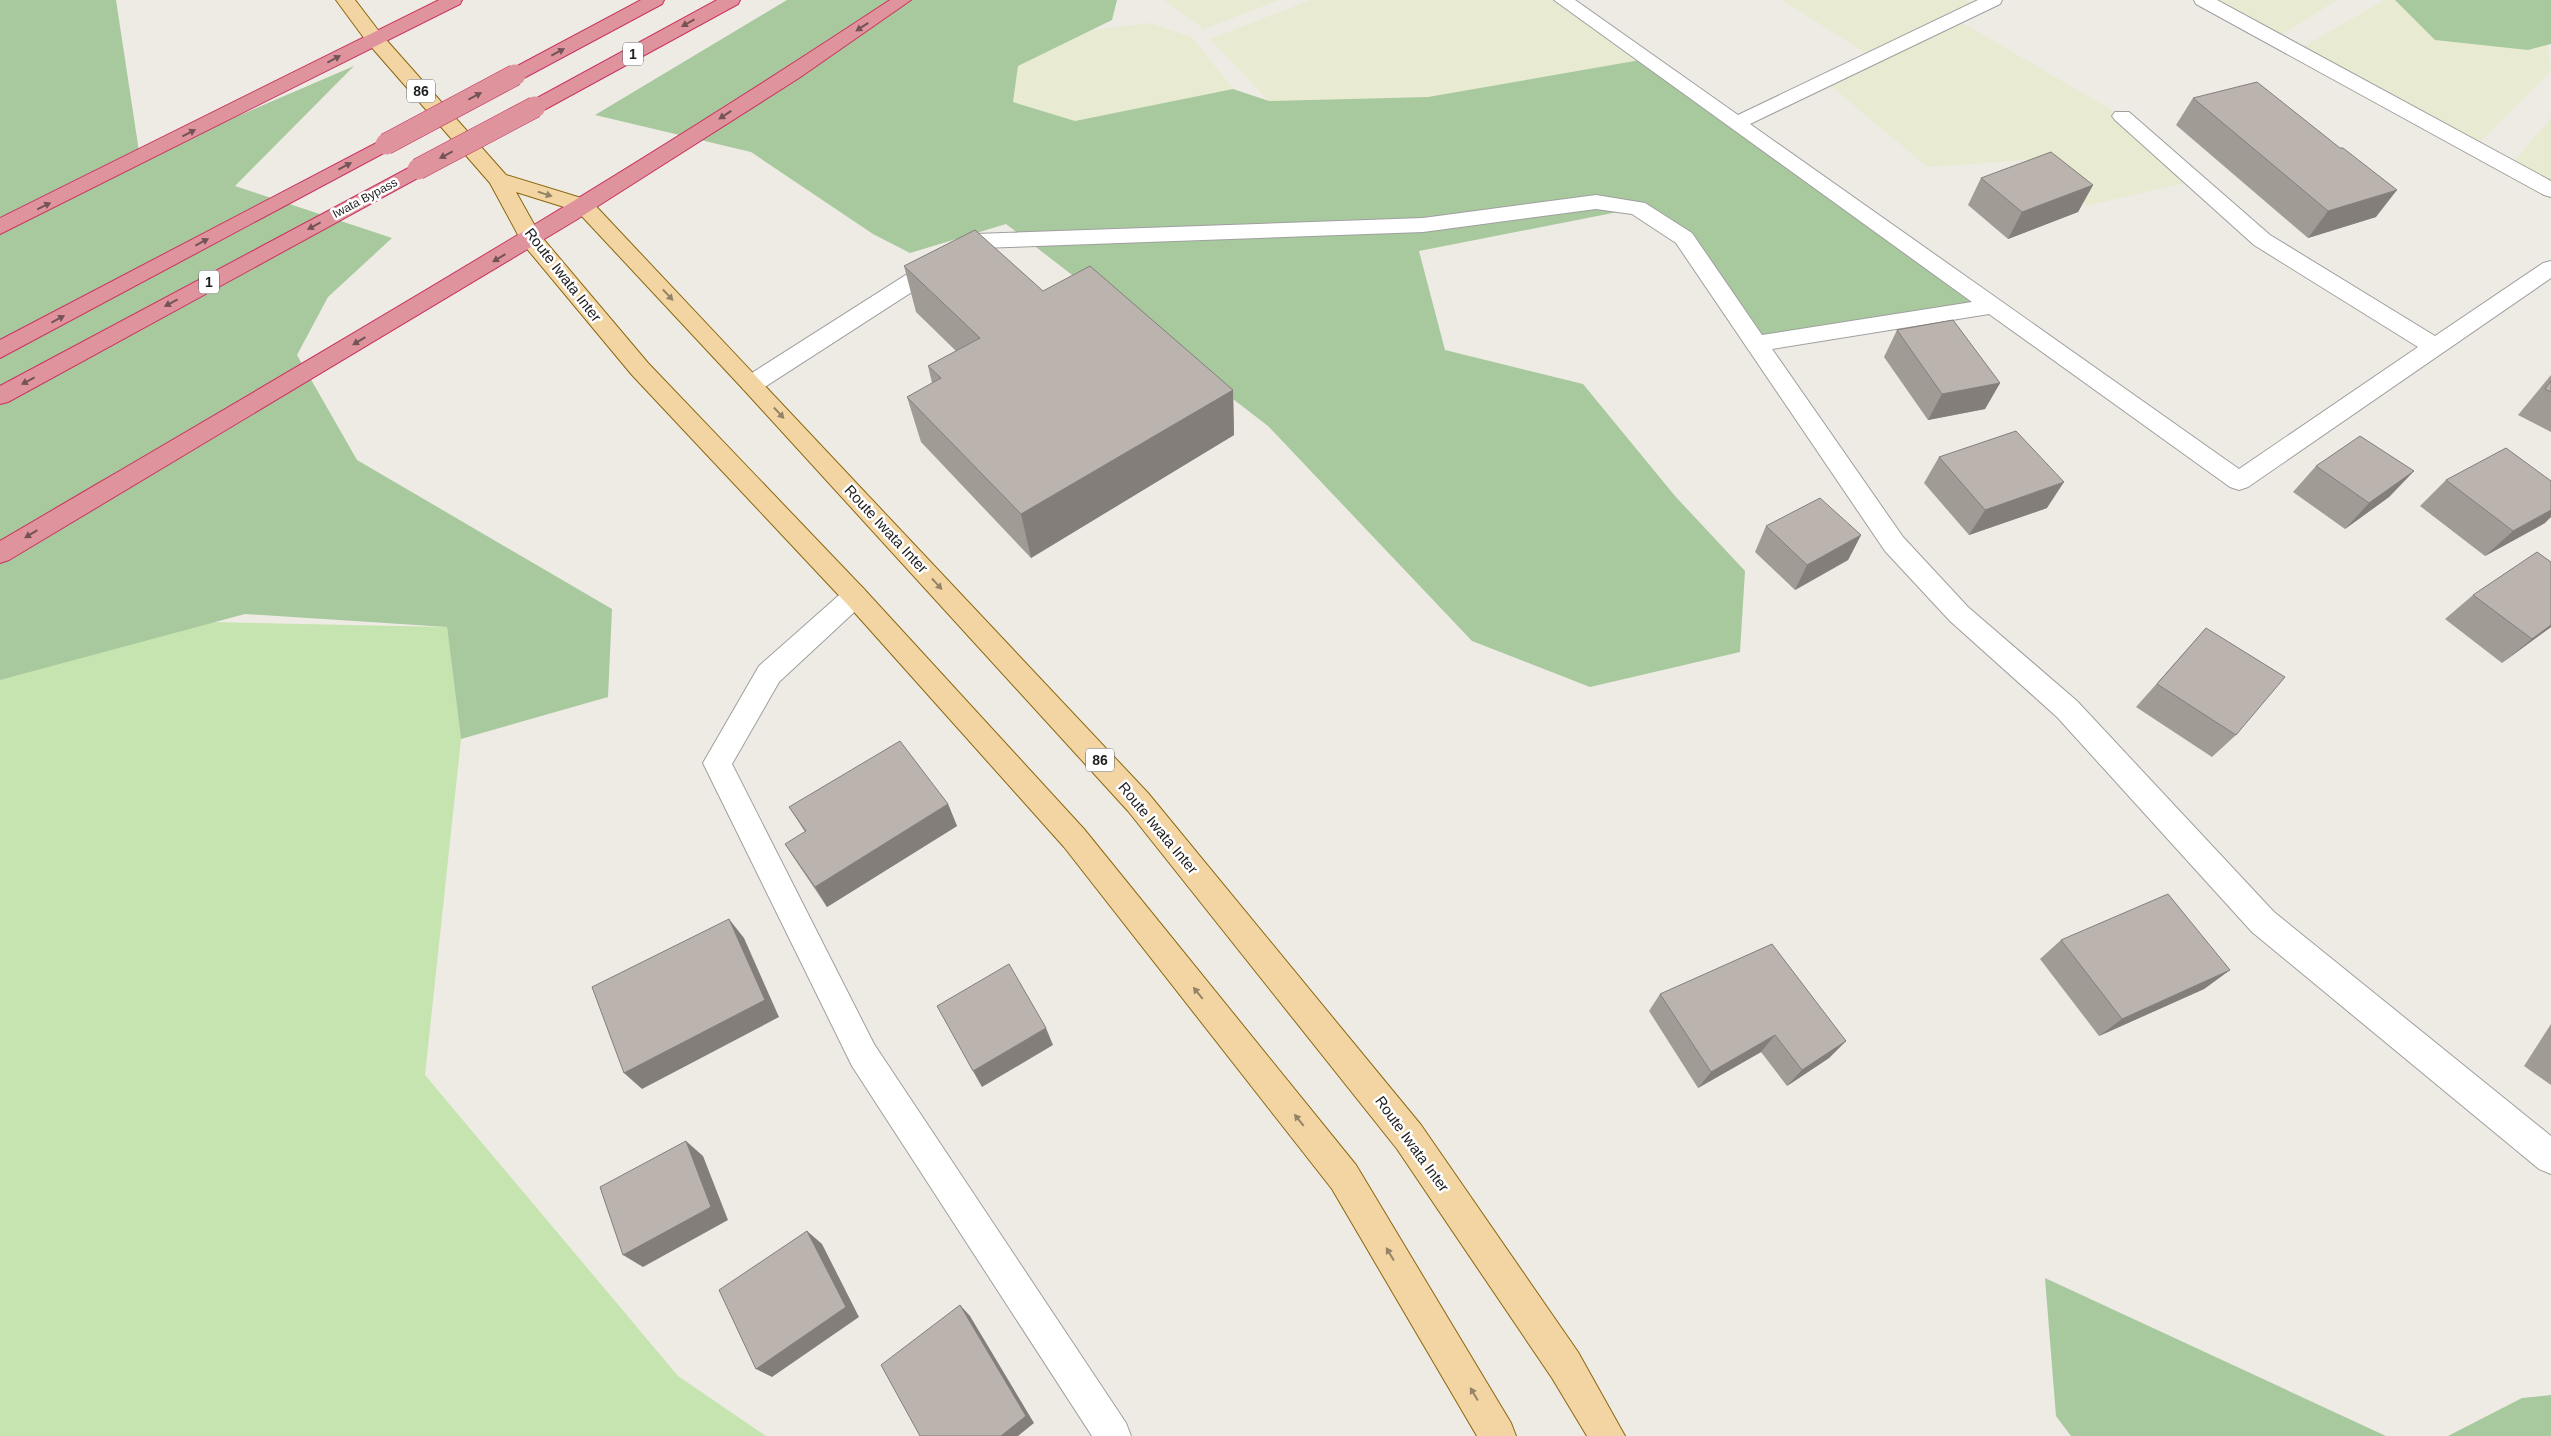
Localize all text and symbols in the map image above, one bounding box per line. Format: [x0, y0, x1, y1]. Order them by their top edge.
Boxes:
one-way arrow [682, 19, 695, 28]
one-way arrow [855, 23, 869, 32]
road number: 1 [623, 42, 643, 66]
one-way arrow [551, 48, 565, 56]
one-way arrow [327, 55, 341, 63]
road number: 86 [407, 80, 435, 102]
one-way arrow [468, 92, 482, 100]
one-way arrow [719, 111, 732, 120]
one-way arrow [182, 129, 196, 137]
one-way arrow [439, 150, 452, 159]
one-way arrow [338, 162, 352, 170]
street label: Iwata Bypass [330, 175, 400, 221]
one-way arrow [538, 190, 553, 198]
one-way arrow [37, 201, 51, 209]
one-way arrow [307, 221, 321, 230]
street label: Route Iwata Inter [522, 224, 605, 325]
one-way arrow [195, 238, 209, 247]
one-way arrow [493, 253, 506, 262]
road number: 1 [199, 270, 219, 294]
one-way arrow [662, 288, 674, 300]
one-way arrow [164, 299, 179, 307]
one-way arrow [51, 315, 66, 323]
one-way arrow [353, 336, 366, 345]
one-way arrow [22, 376, 35, 385]
one-way arrow [773, 407, 785, 419]
street label: Route Iwata Inter [841, 481, 932, 576]
one-way arrow [25, 530, 38, 539]
one-way arrow [931, 577, 943, 589]
road number: 86 [1086, 748, 1114, 772]
street label: Route Iwata Inter [1115, 778, 1202, 877]
one-way arrow [1192, 987, 1203, 1000]
street label: Route Iwata Inter [1372, 1093, 1453, 1195]
one-way arrow [1294, 1113, 1304, 1127]
one-way arrow [1386, 1248, 1395, 1261]
one-way arrow [1469, 1387, 1478, 1400]

